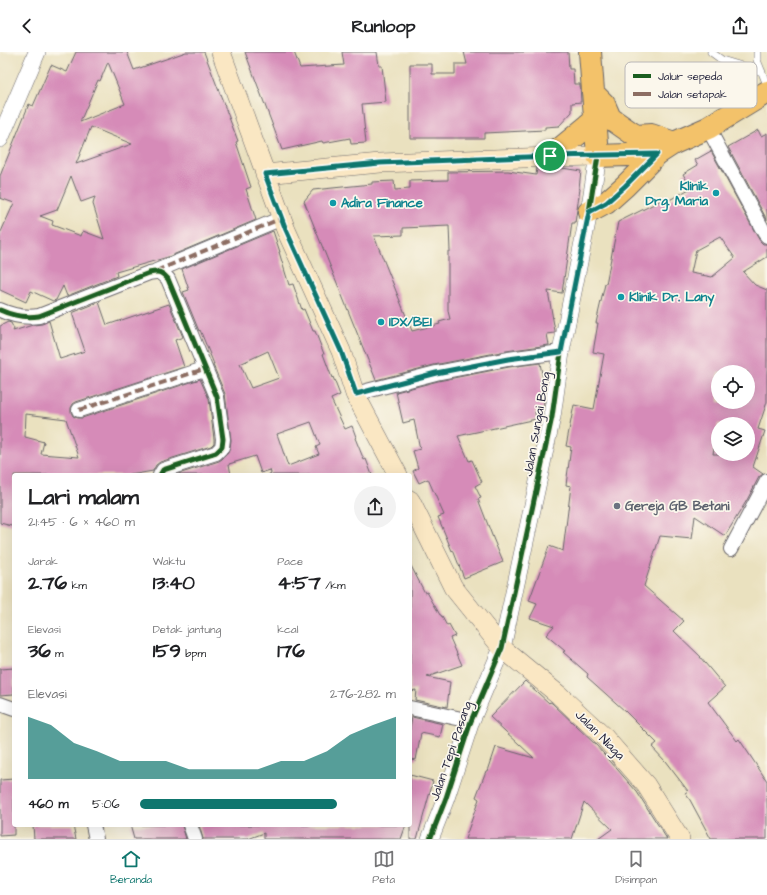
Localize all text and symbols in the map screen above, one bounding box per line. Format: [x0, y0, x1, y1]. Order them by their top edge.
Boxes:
text: Runloop [351, 14, 416, 39]
icon: back [16, 15, 38, 37]
icon: share [729, 15, 751, 37]
legend [625, 62, 757, 108]
text: Jalur sepeda [658, 69, 722, 84]
text: Jalan setapak [658, 87, 727, 102]
pin [533, 139, 567, 173]
icon: arrive [539, 145, 561, 167]
place label: Klinik Drg. Maria [646, 177, 709, 212]
marker: Klinik Drg. Maria [711, 188, 721, 198]
place label: Adira Finance [341, 194, 423, 212]
marker: Adira Finance [328, 198, 338, 208]
place label: Klinik Dr. Lany [629, 288, 715, 307]
marker: Klinik Dr. Lany [616, 292, 626, 302]
place label: IDX/BEI [389, 313, 432, 331]
marker: IDX/BEI [376, 317, 386, 327]
map controls [711, 365, 755, 461]
button: locate [711, 365, 755, 409]
street label: Jalan Sungai Bong [519, 370, 556, 478]
button: layers [711, 417, 755, 461]
text: Lari malam [28, 482, 139, 513]
button: share [354, 486, 396, 528]
place label: Gereja GB Betani [625, 497, 730, 516]
marker: Gereja GB Betani [612, 501, 622, 511]
text: 21:45 · 6 × 460 m [28, 513, 135, 531]
text: Jarak [28, 554, 58, 569]
text: Waktu [153, 554, 185, 569]
text: Pace [277, 554, 303, 569]
text: 2.76 [28, 569, 67, 597]
text: 13:40 [153, 569, 195, 597]
text: 4:57 [277, 569, 321, 597]
text: km [67, 578, 87, 593]
text: /km [321, 578, 345, 593]
text: Elevasi [28, 622, 61, 637]
text: Detak jantung [153, 622, 221, 637]
text: kcal [277, 622, 298, 637]
text: 36 [28, 637, 51, 665]
text: 159 [153, 637, 181, 665]
text: 176 [277, 637, 305, 665]
text: m [51, 646, 64, 661]
text: bpm [181, 646, 206, 661]
text: Elevasi [28, 685, 67, 703]
text: 276–282 m [330, 685, 396, 703]
street label: Jalan Tepi Pasang [425, 698, 478, 804]
street label: Jalan Niaga [570, 706, 629, 765]
text: 460 m [28, 795, 69, 813]
text: 5:06 [92, 795, 120, 813]
tab: Beranda [110, 848, 152, 887]
tab: Peta [372, 848, 395, 887]
tab: Disimpan [615, 848, 657, 887]

